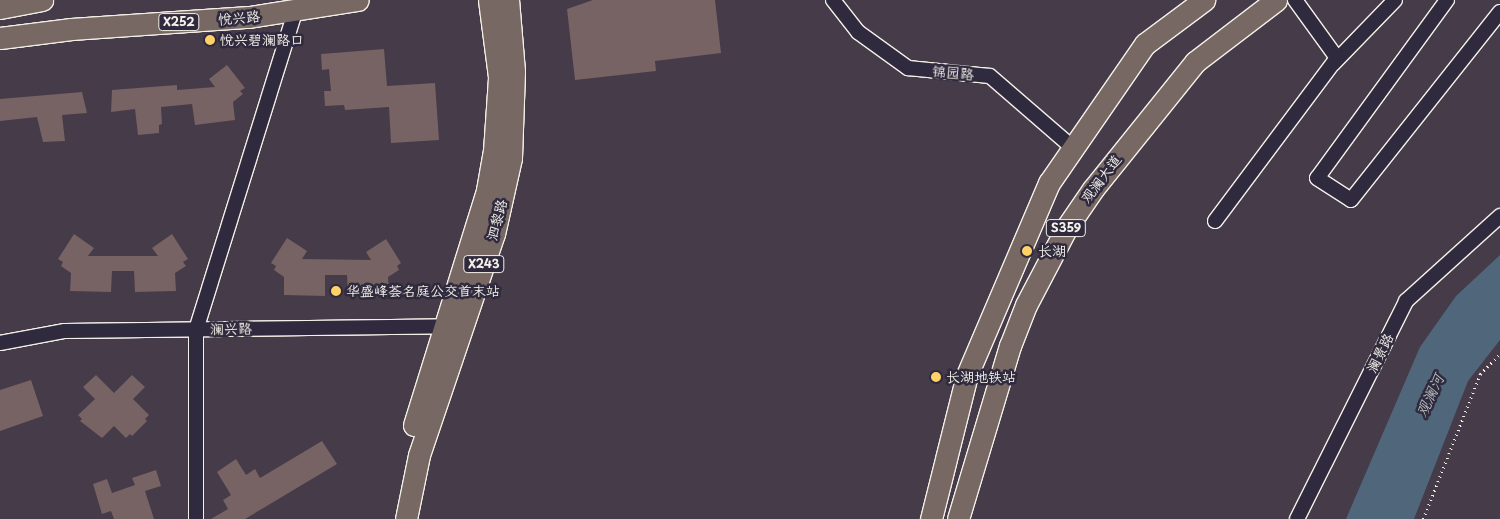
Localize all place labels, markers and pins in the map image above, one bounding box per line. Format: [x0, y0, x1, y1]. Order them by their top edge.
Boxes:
place label: 悦兴碧澜路口 [220, 32, 304, 48]
marker: 悦兴碧澜路口 [204, 34, 216, 46]
place label: 长湖 [1038, 243, 1066, 259]
marker: 长湖 [1020, 244, 1034, 258]
place label: 华盛峰荟名庭公交首末站 [346, 283, 500, 299]
marker: 华盛峰荟名庭公交首末站 [330, 285, 342, 297]
place label: 长湖地铁站 [946, 369, 1016, 385]
marker: 长湖地铁站 [930, 371, 942, 383]

